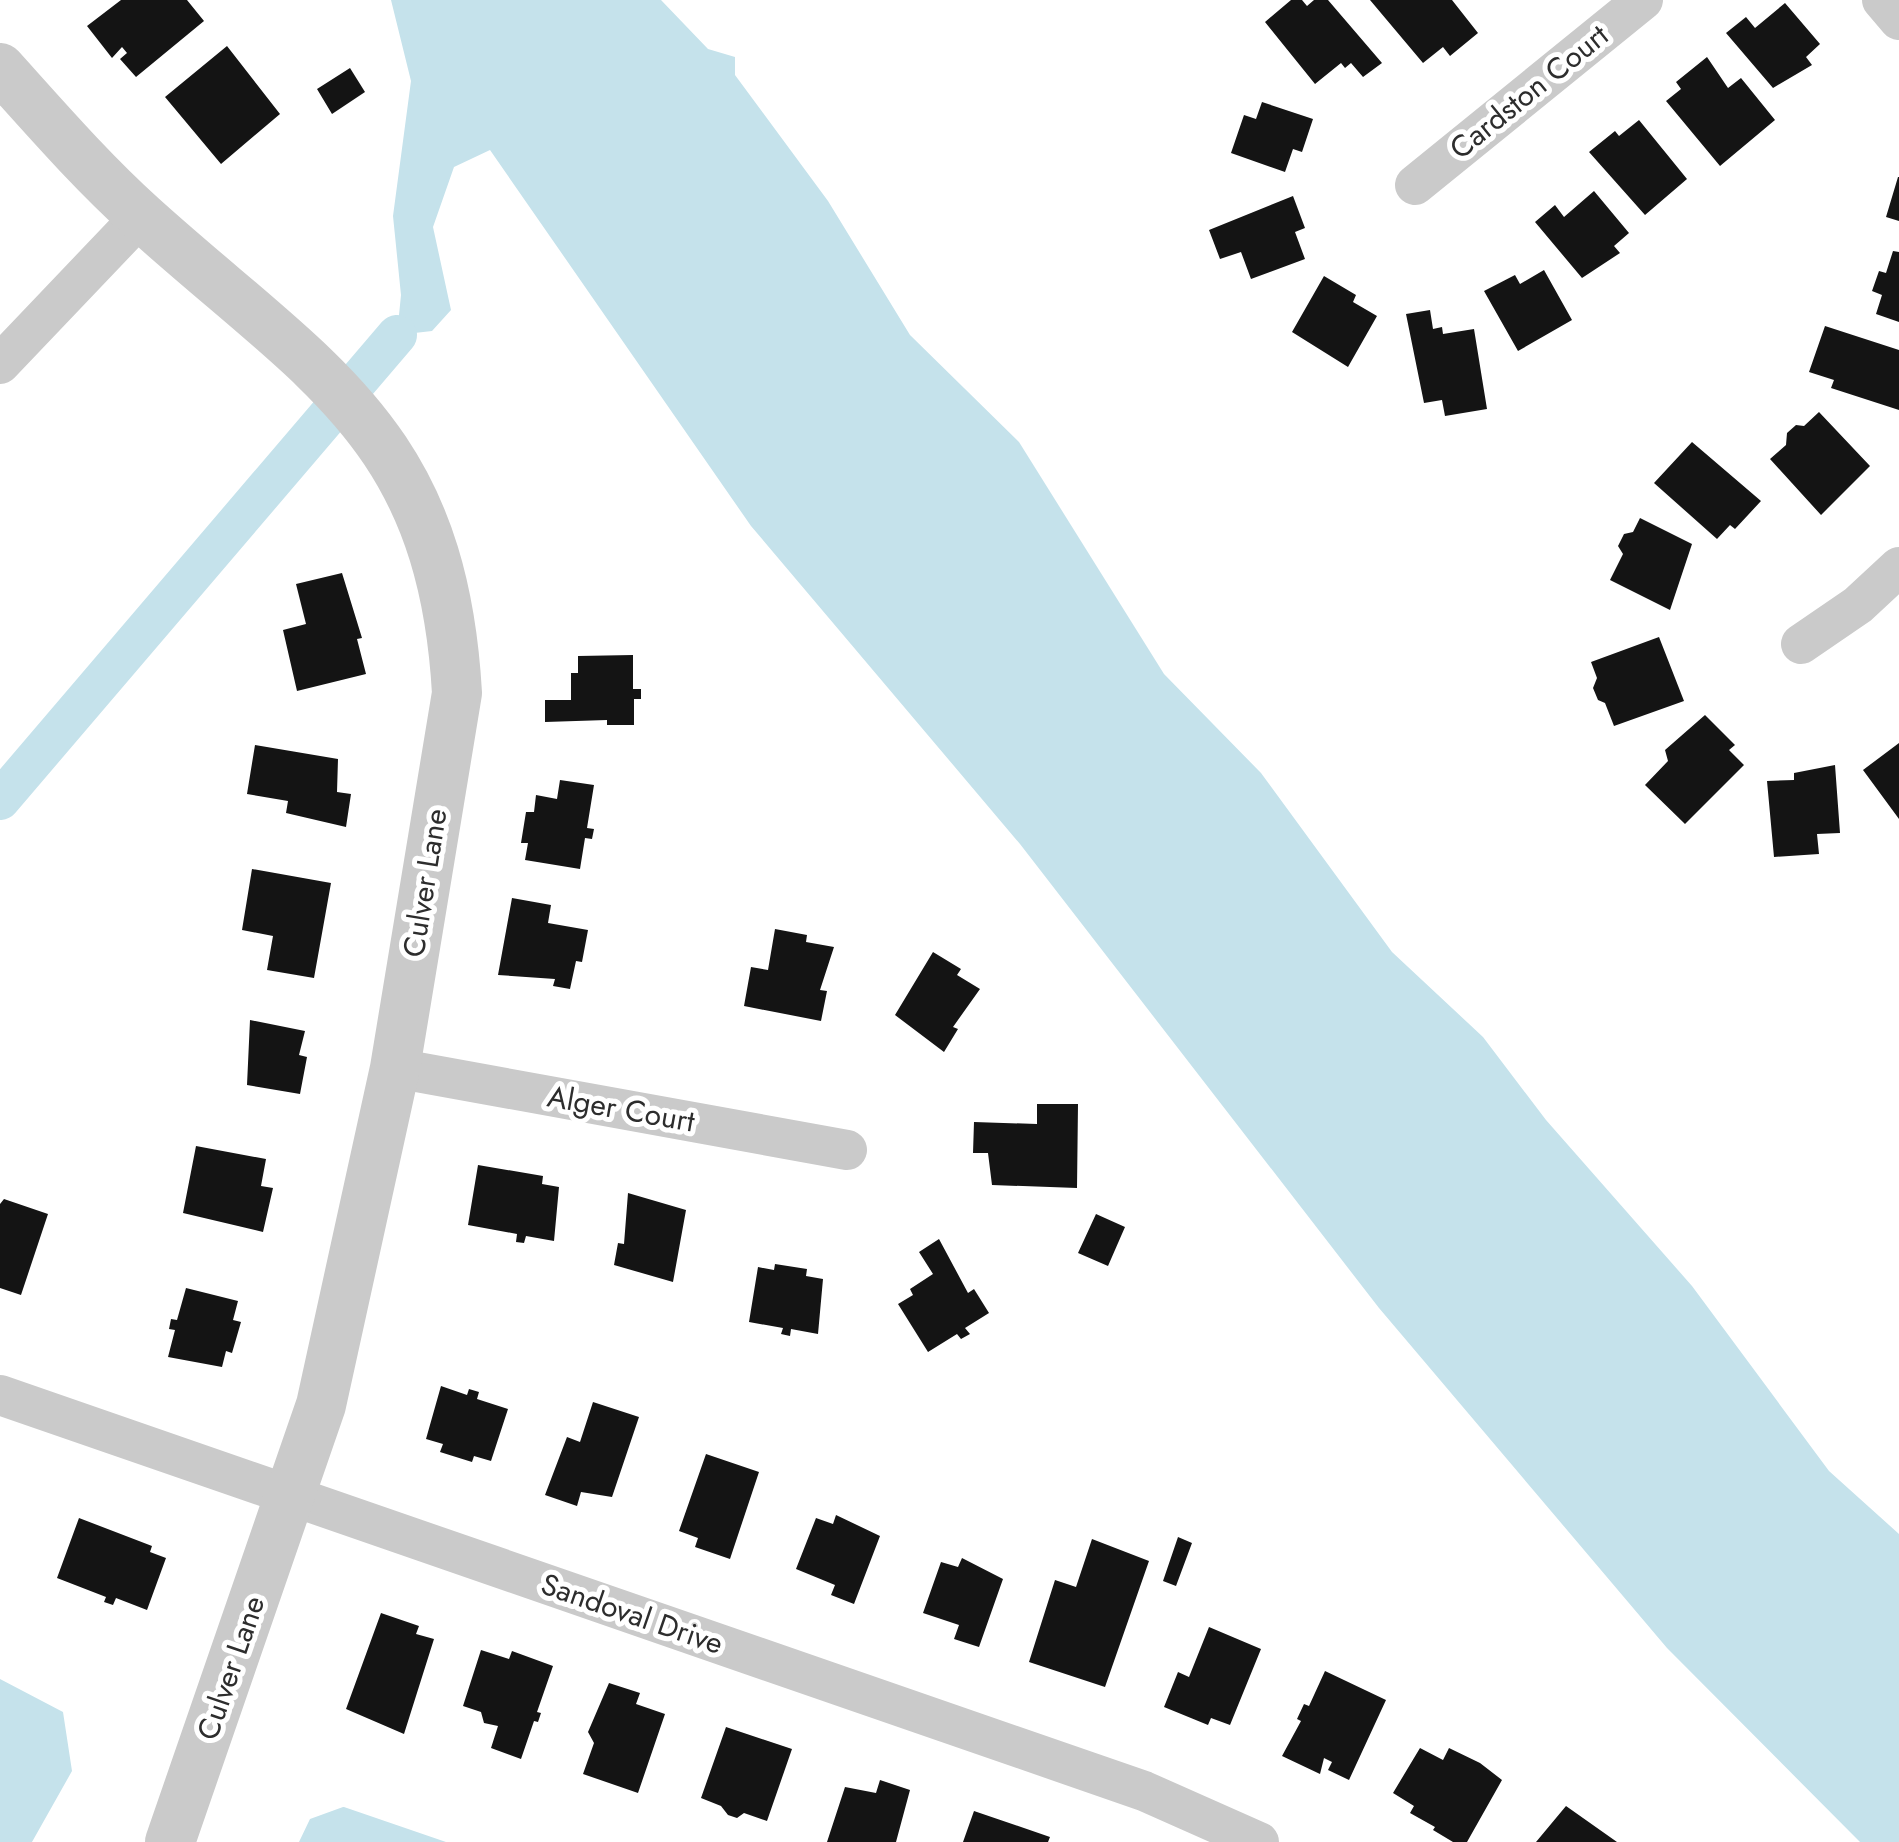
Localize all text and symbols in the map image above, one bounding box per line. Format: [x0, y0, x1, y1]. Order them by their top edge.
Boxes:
street label: Cardston Court [1440, 14, 1618, 169]
street label: Culver Lane [392, 806, 457, 960]
street label: Alger Court [544, 1074, 699, 1143]
street label: Sandoval Drive [535, 1562, 729, 1665]
street label: Culver Lane [186, 1590, 275, 1746]

